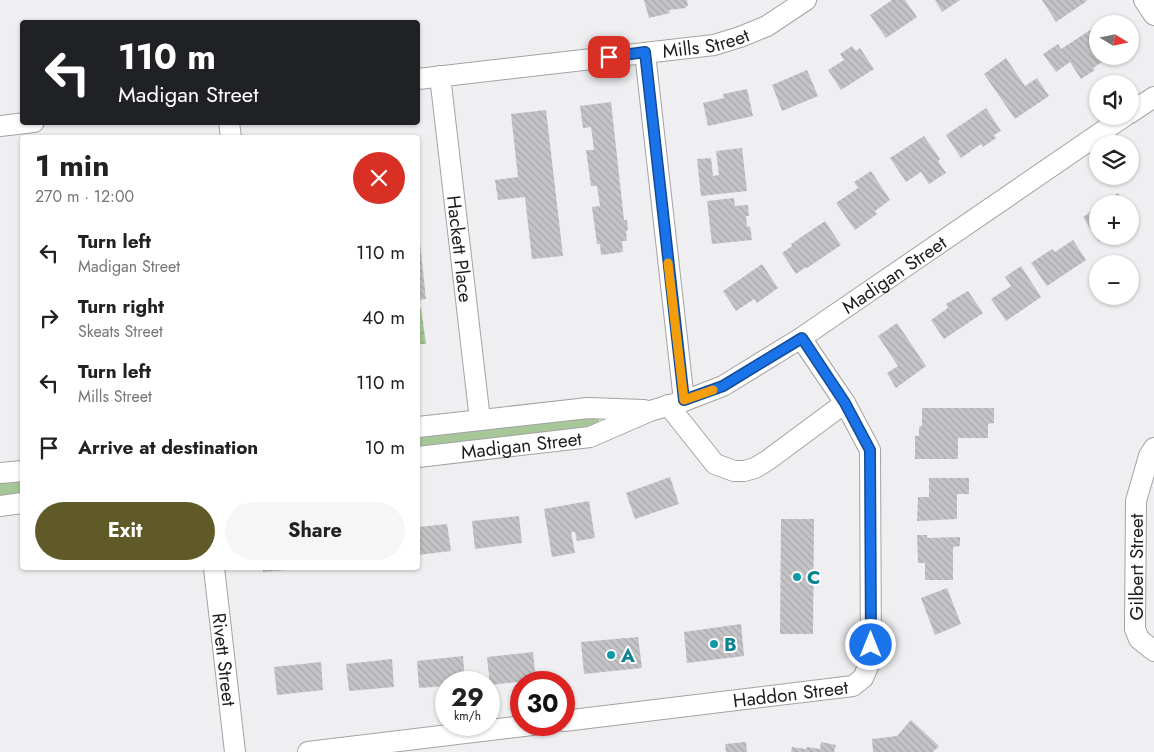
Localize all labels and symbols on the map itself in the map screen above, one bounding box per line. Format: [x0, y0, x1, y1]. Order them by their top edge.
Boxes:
north arrow [1089, 15, 1139, 65]
street label: Mills Street [661, 21, 754, 65]
pin [588, 36, 630, 78]
street label: Hackett Place [440, 194, 479, 304]
street label: Madigan Street [837, 229, 952, 320]
street label: Madigan Street [460, 425, 584, 466]
street label: Gilbert Street [1123, 513, 1150, 620]
place label: C [807, 564, 820, 591]
marker: C [791, 571, 803, 583]
street label: Rivett Street [205, 611, 243, 708]
position arrow [844, 618, 896, 670]
place label: B [724, 631, 737, 658]
marker: B [708, 638, 720, 650]
place label: A [620, 642, 635, 669]
marker: A [605, 649, 617, 661]
speed limit sign: 30 [510, 671, 575, 736]
street label: Haddon Street [731, 674, 850, 714]

